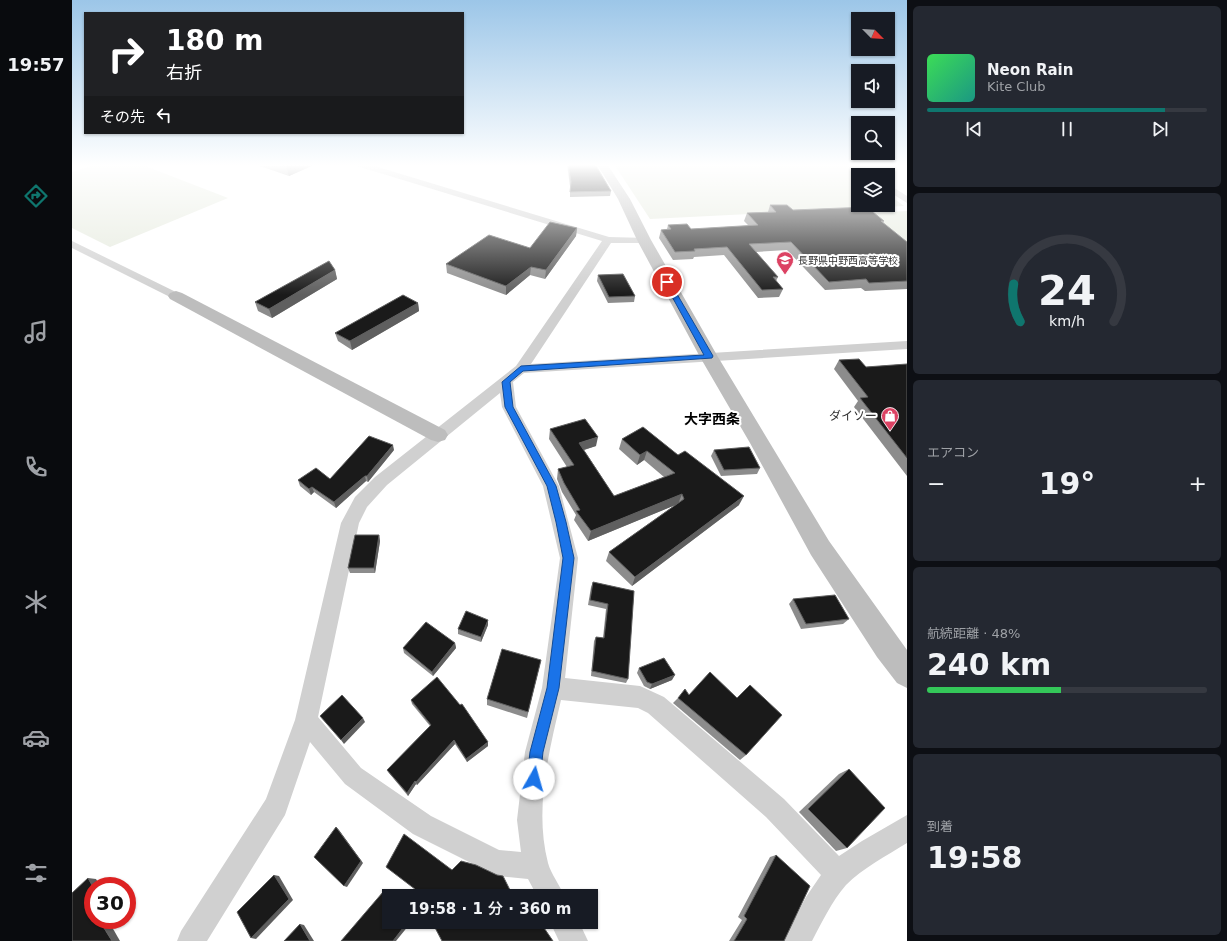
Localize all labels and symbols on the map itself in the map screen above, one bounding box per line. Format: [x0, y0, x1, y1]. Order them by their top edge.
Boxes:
north arrow [851, 12, 895, 56]
school or university icon: 長野県中野西高等学校 [775, 250, 795, 275]
place label: 長野県中野西高等学校 [798, 255, 898, 266]
pin [650, 265, 684, 299]
shop icon: ダイソー [880, 406, 900, 431]
place label: ダイソー [829, 409, 877, 423]
district label: 大字西条 [684, 411, 740, 427]
position arrow [513, 758, 555, 800]
speed limit sign: 30 [84, 877, 136, 929]

